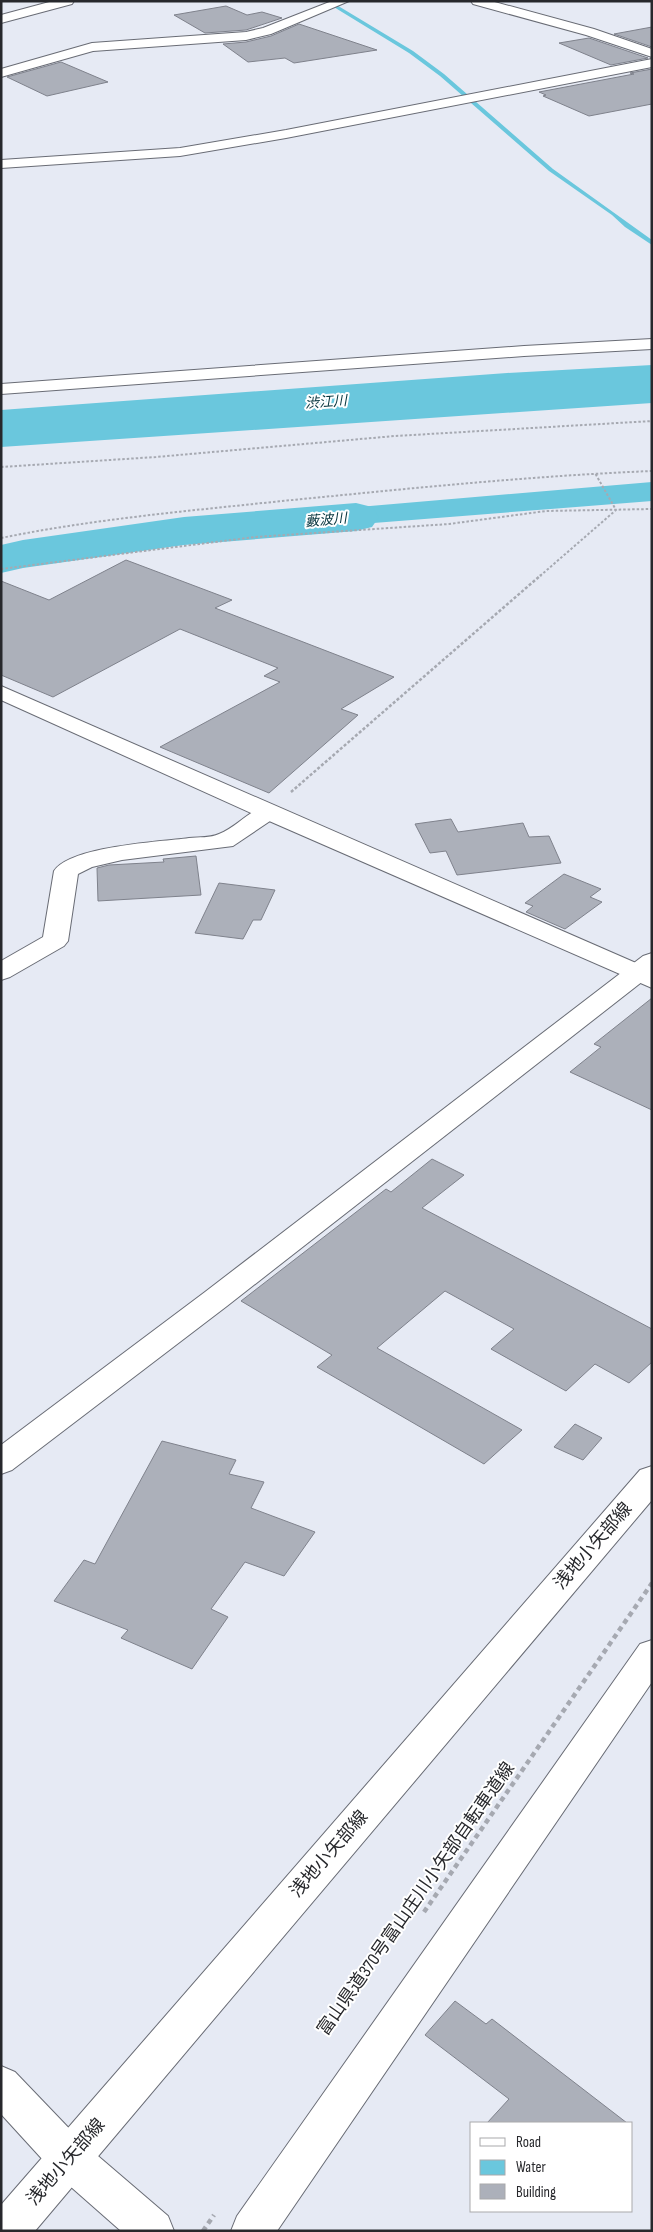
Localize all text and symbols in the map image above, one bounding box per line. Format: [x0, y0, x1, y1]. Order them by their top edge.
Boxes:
water label: 渋江川 [304, 392, 350, 412]
water label: 藪波川 [304, 510, 350, 530]
street label: 浅地小矢部線 [550, 1498, 636, 1594]
street label: 富山県道370号富山庄川小矢部自転車道線 [313, 1758, 519, 2040]
street label: 浅地小矢部線 [286, 1806, 372, 1902]
street label: 浅地小矢部線 [23, 2114, 109, 2210]
legend [470, 2122, 633, 2212]
text: Road [516, 2133, 541, 2152]
text: Water [516, 2158, 547, 2177]
text: Building [516, 2183, 556, 2202]

